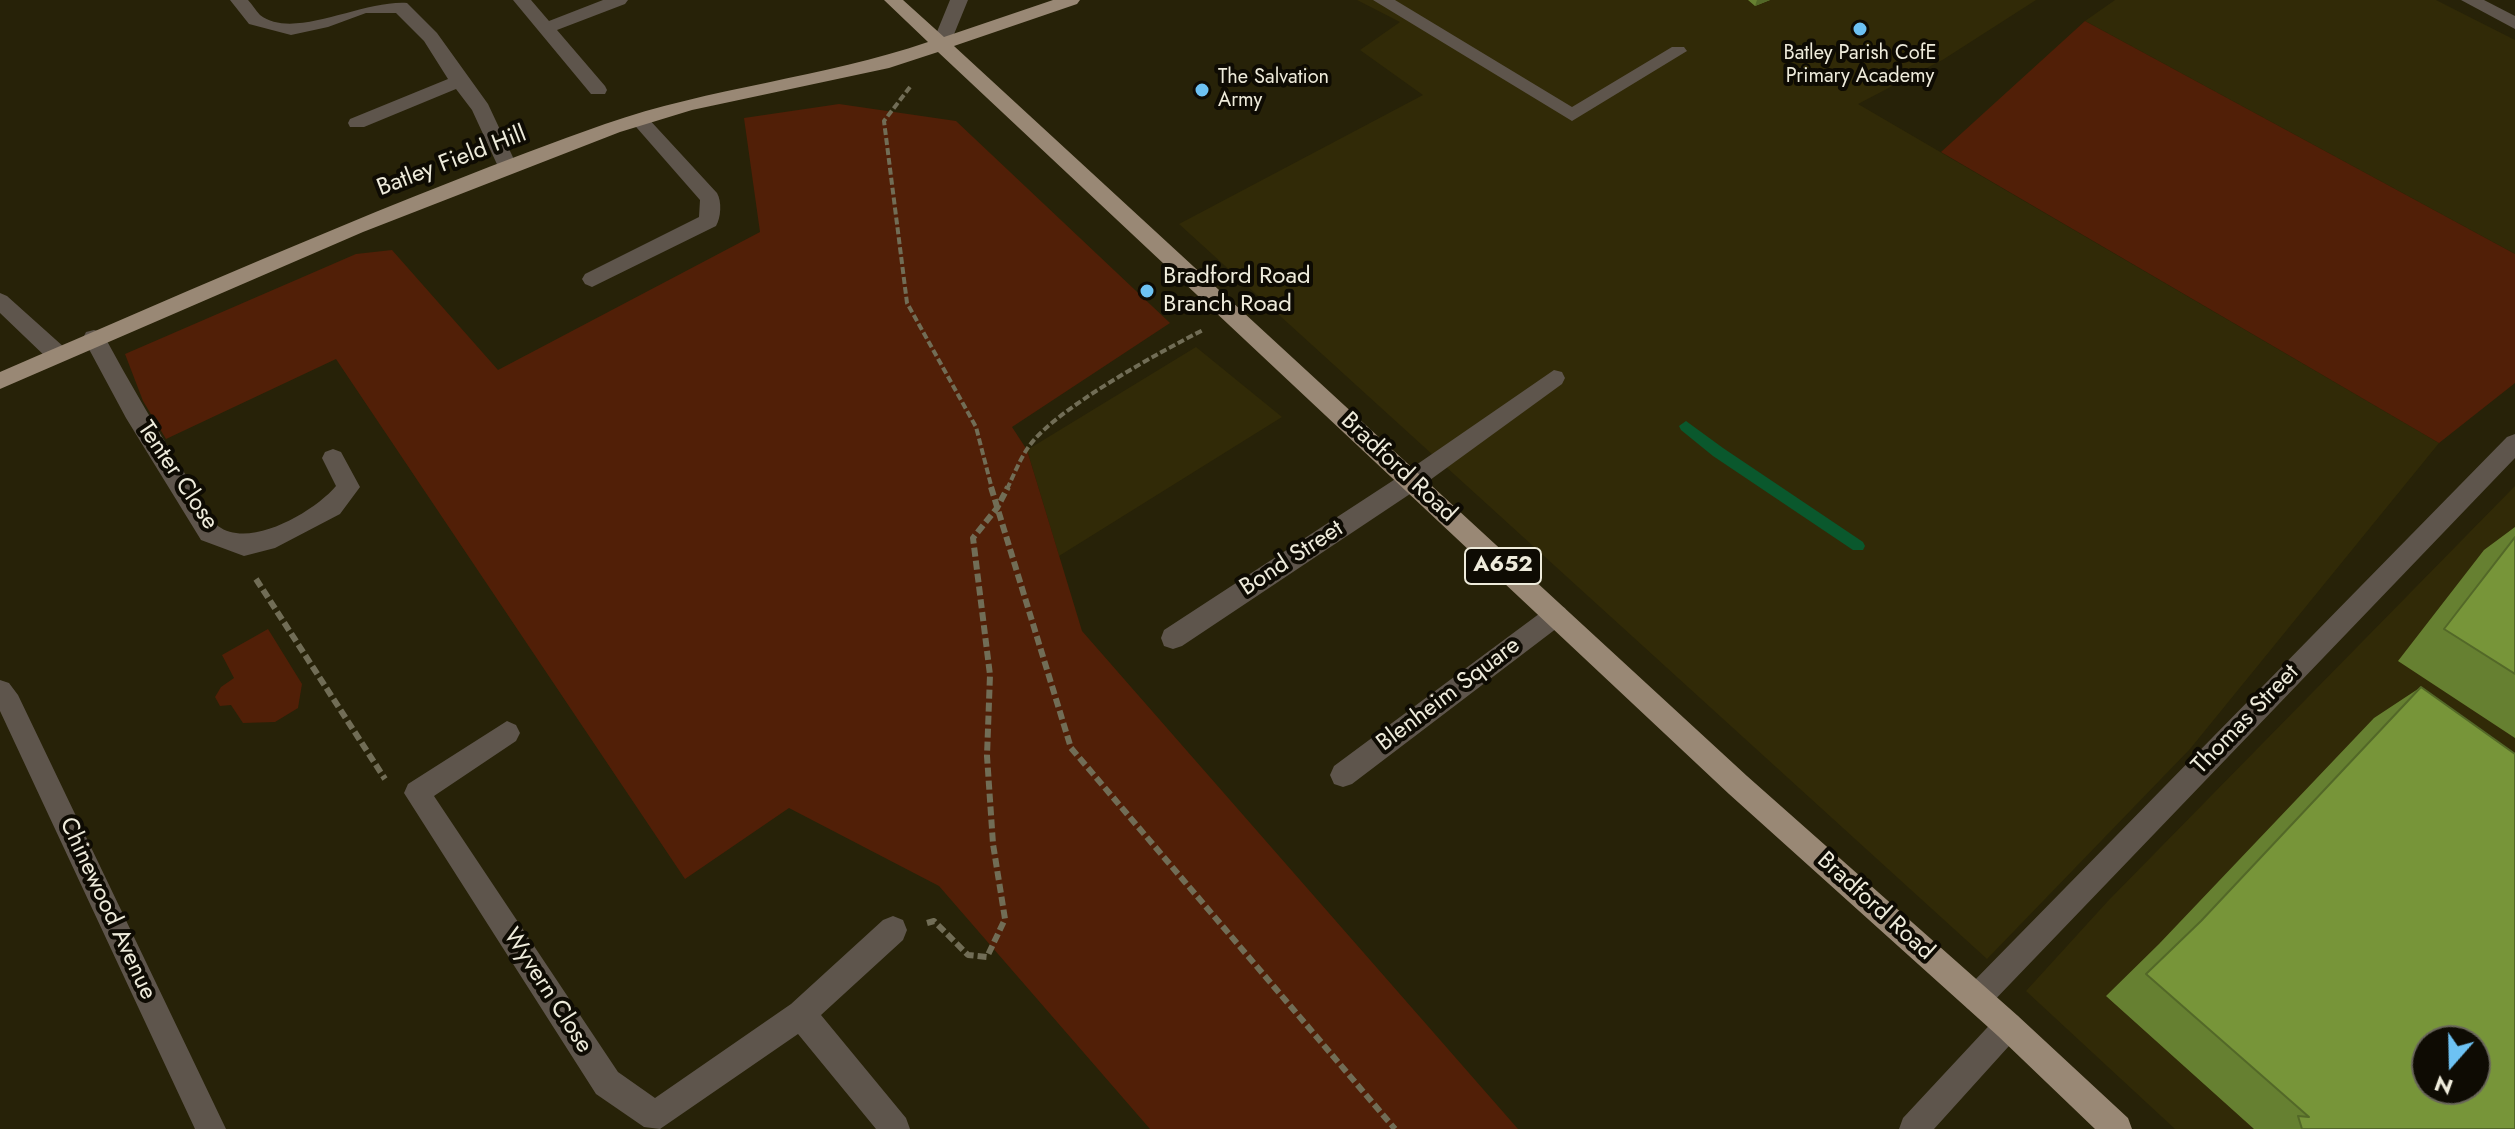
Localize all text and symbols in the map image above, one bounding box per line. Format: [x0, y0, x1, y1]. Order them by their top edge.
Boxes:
marker: Batley Parish CofE Primary Academy [1851, 20, 1869, 38]
place label: Batley Parish CofE Primary Academy [1784, 42, 1936, 89]
place label: The Salvation Army [1218, 66, 1329, 113]
marker: The Salvation Army [1193, 81, 1211, 99]
street label: Batley Field Hill [373, 120, 531, 204]
place label: Bradford Road Branch Road [1163, 263, 1311, 319]
marker: Bradford Road Branch Road [1138, 282, 1156, 300]
street label: Bradford Road [1334, 407, 1462, 529]
street label: Tenter Close [130, 416, 224, 536]
street label: Bond Street [1235, 515, 1349, 603]
road number: A652 [1465, 548, 1541, 584]
street label: Blenheim Square [1372, 632, 1526, 758]
street label: Thomas Street [2187, 659, 2305, 781]
street label: Chinewood Avenue [52, 813, 162, 1005]
street label: Bradford Road [1810, 847, 1940, 967]
street label: Wyvern Close [496, 923, 598, 1059]
north arrow [2411, 1025, 2491, 1105]
text: N [2430, 1068, 2457, 1104]

